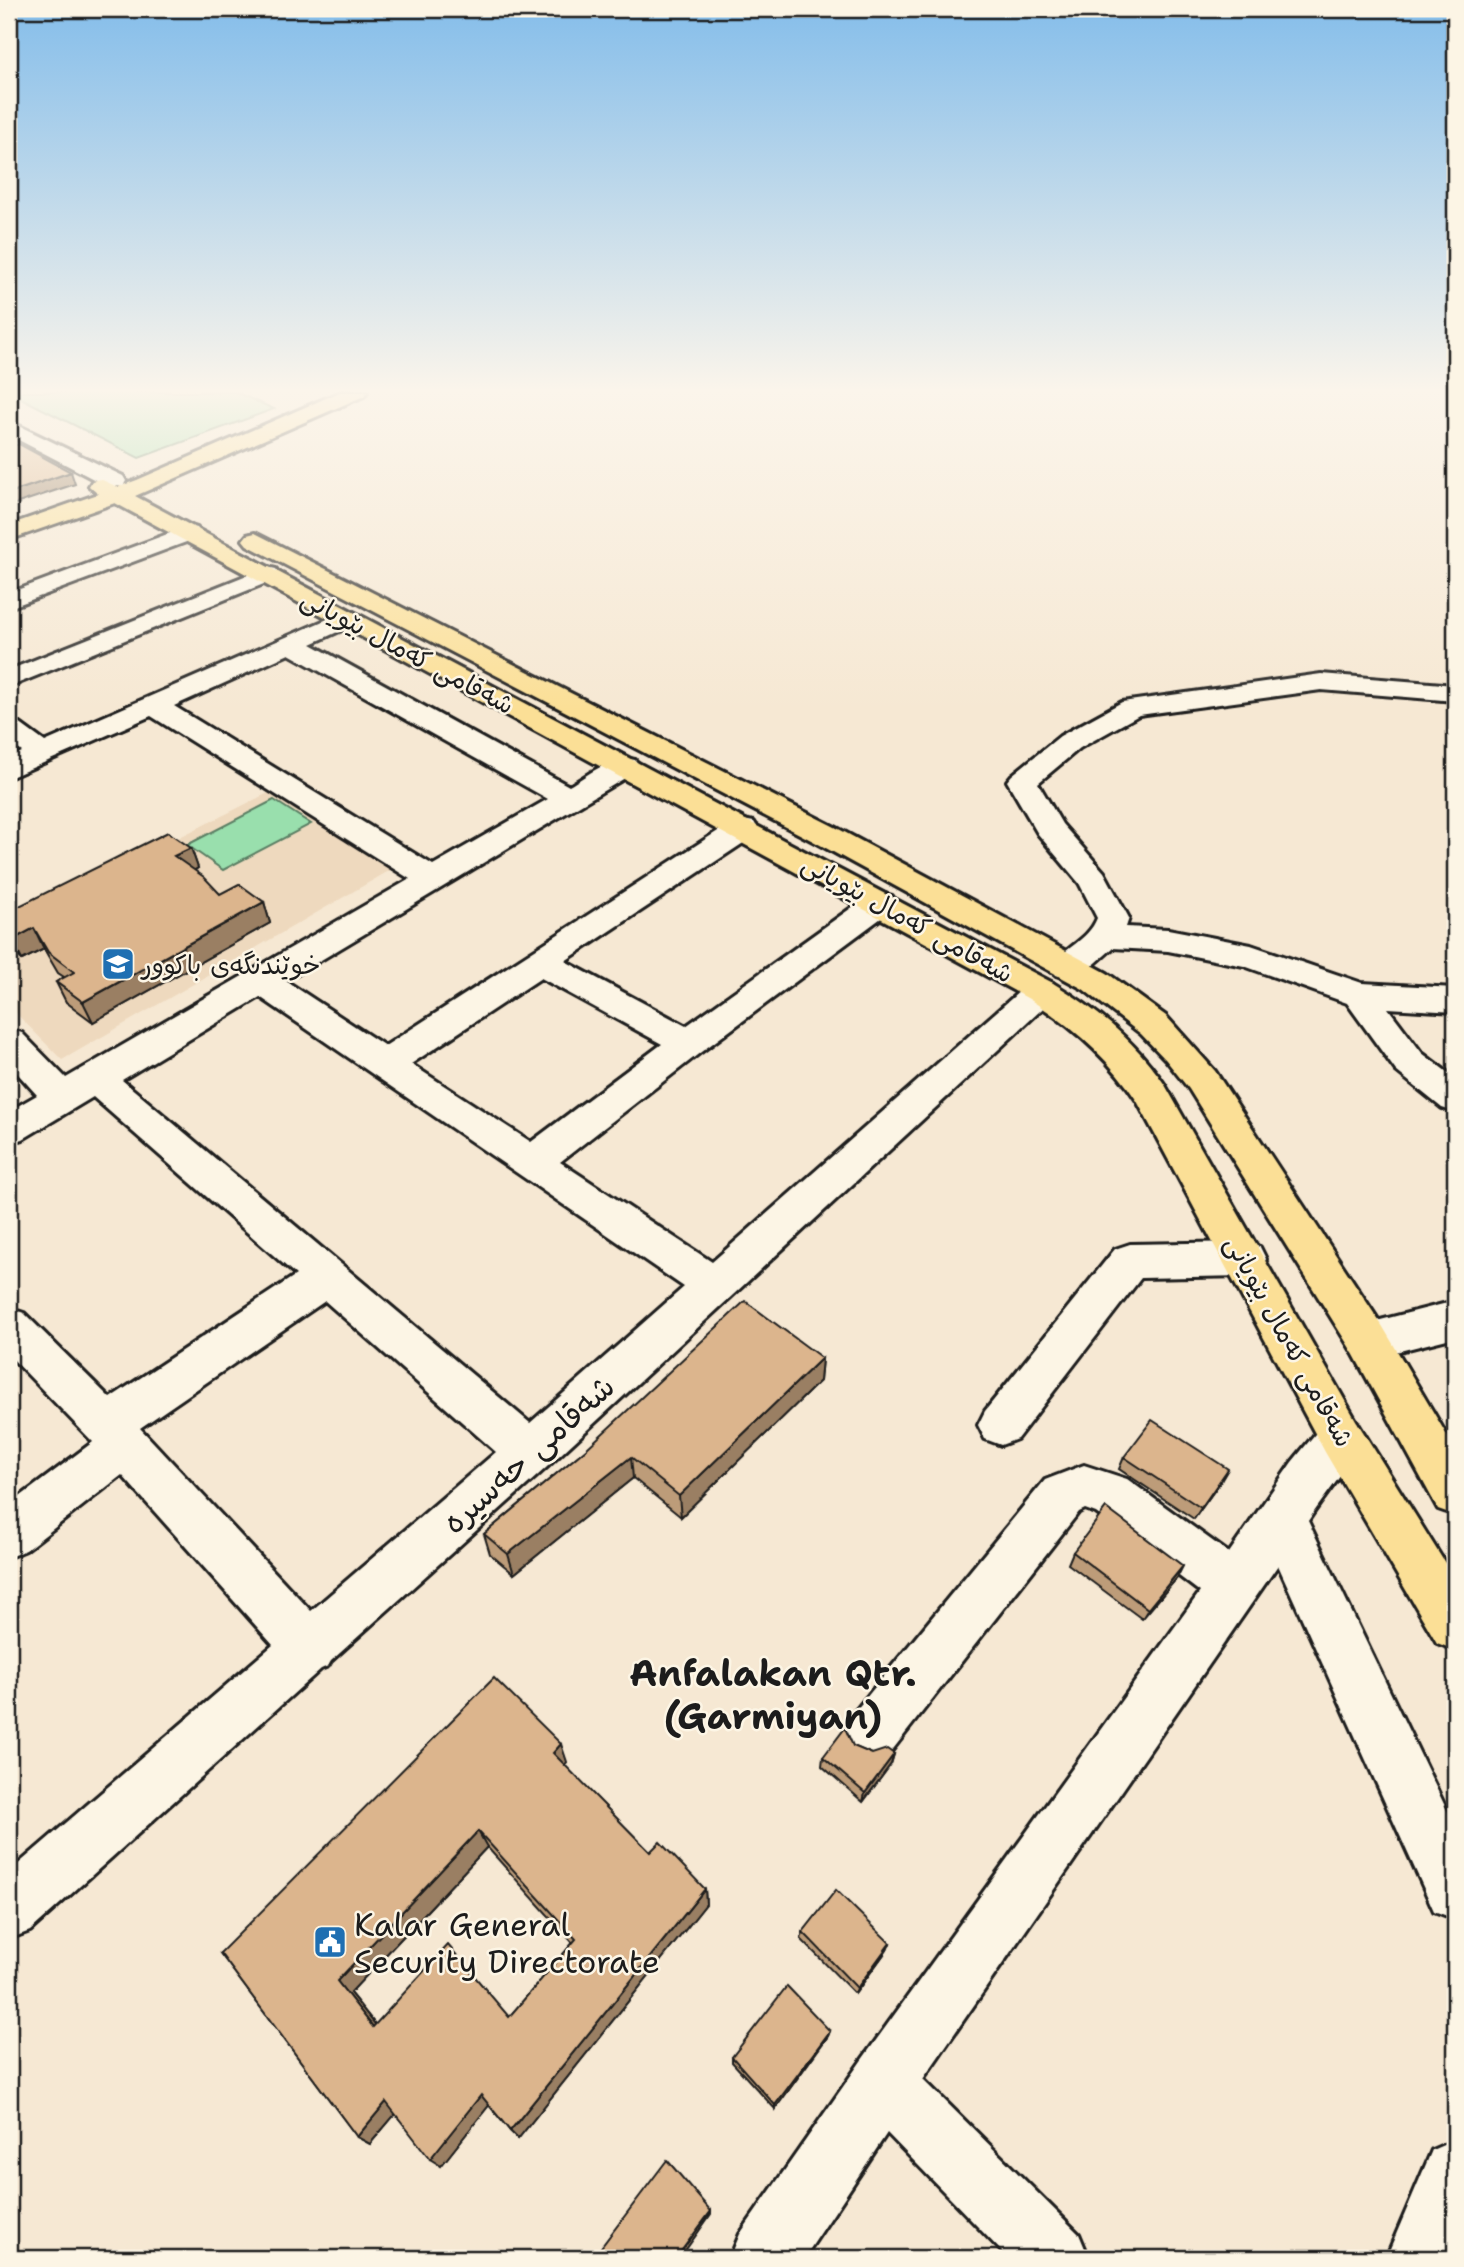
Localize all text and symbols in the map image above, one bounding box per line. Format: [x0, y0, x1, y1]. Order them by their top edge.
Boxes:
street label: شەقامی کەمال بێویانی [295, 580, 521, 722]
street label: شەقامی کەمال بێویانی [796, 845, 1020, 991]
school or university icon: خوێندنگەی باکوور [99, 945, 137, 983]
place label: خوێندنگەی باکوور [140, 947, 321, 982]
street label: شەقامی کەمال بێویانی [1217, 1229, 1363, 1453]
street label: شەقامی حەسیرە [432, 1365, 624, 1543]
district label: Anfalakan Qtr. (Garmiyan) [629, 1648, 917, 1741]
place label: Kalar General Security Directorate [354, 1903, 660, 1983]
public building icon: Kalar General Security Directorate [311, 1923, 349, 1961]

